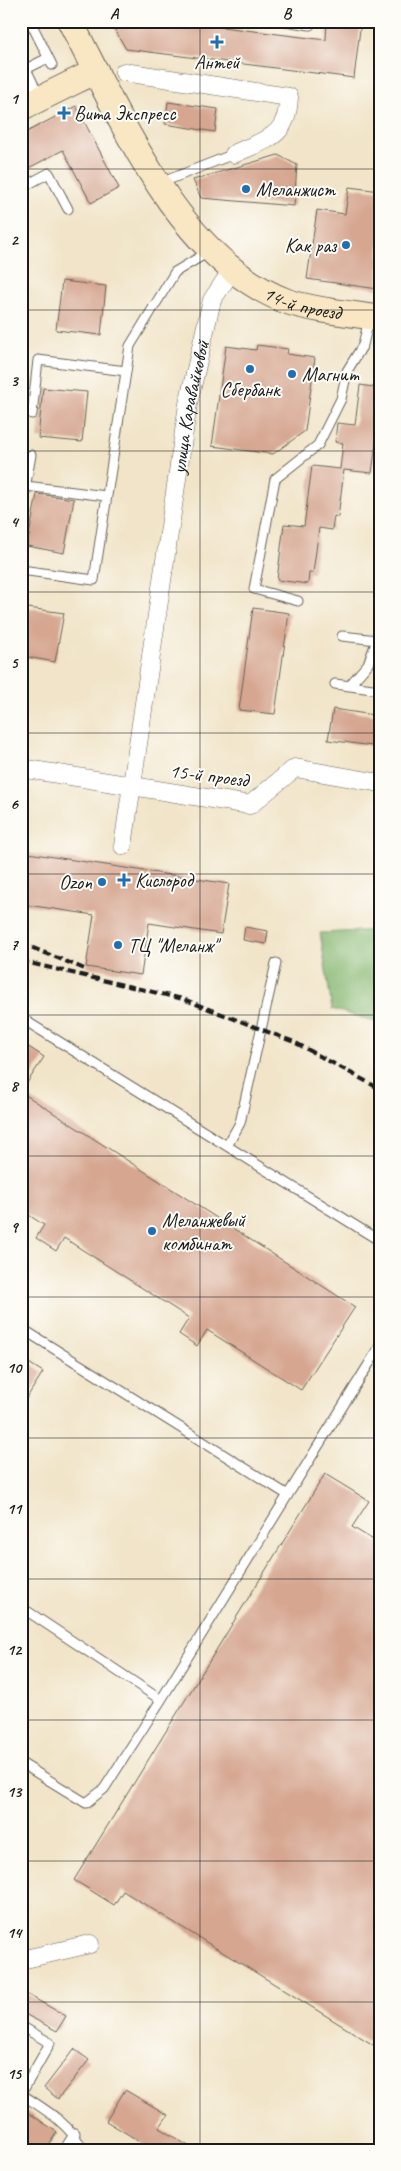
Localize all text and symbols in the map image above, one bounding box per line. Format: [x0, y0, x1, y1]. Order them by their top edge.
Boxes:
text: A [110, 4, 120, 24]
text: B [283, 4, 293, 24]
marker: Антей [211, 36, 223, 48]
place label: Антей [194, 50, 241, 75]
text: 1 [10, 89, 19, 109]
place label: Вита Экспресс [74, 101, 176, 126]
marker: Вита Экспресс [58, 107, 70, 119]
place label: Меланжист [256, 177, 337, 202]
marker: Меланжист [240, 183, 252, 195]
text: 2 [10, 230, 19, 250]
place label: Как раз [285, 233, 337, 258]
marker: Как раз [340, 239, 352, 251]
street label: 14-й проезд [259, 281, 345, 326]
street label: улица Каравайковой [166, 337, 216, 476]
place label: Магнит [302, 362, 360, 387]
marker: Сбербанк [244, 363, 256, 375]
marker: Магнит [286, 368, 298, 380]
text: 3 [10, 371, 19, 391]
place label: Сбербанк [220, 377, 281, 402]
text: 4 [10, 512, 19, 532]
text: 5 [11, 653, 20, 673]
street label: 15-й проезд [168, 758, 252, 793]
text: 6 [10, 794, 19, 814]
place label: Кислород [135, 868, 195, 893]
place label: Ozon [59, 870, 93, 895]
marker: Кислород [117, 873, 131, 887]
marker: Ozon [96, 876, 108, 888]
place label: ТЦ "Меланж" [128, 933, 222, 958]
text: 7 [10, 935, 19, 955]
marker: ТЦ "Меланж" [112, 939, 124, 951]
text: 8 [10, 1076, 19, 1096]
place label: Меланжевый комбинат [162, 1208, 247, 1256]
text: 9 [10, 1217, 19, 1237]
marker: Меланжевый комбинат [146, 1225, 158, 1237]
text: 10 [7, 1358, 23, 1378]
text: 11 [7, 1499, 23, 1519]
text: 12 [7, 1640, 23, 1660]
text: 13 [7, 1782, 23, 1802]
text: 14 [7, 1923, 23, 1943]
text: 15 [7, 2064, 23, 2084]

